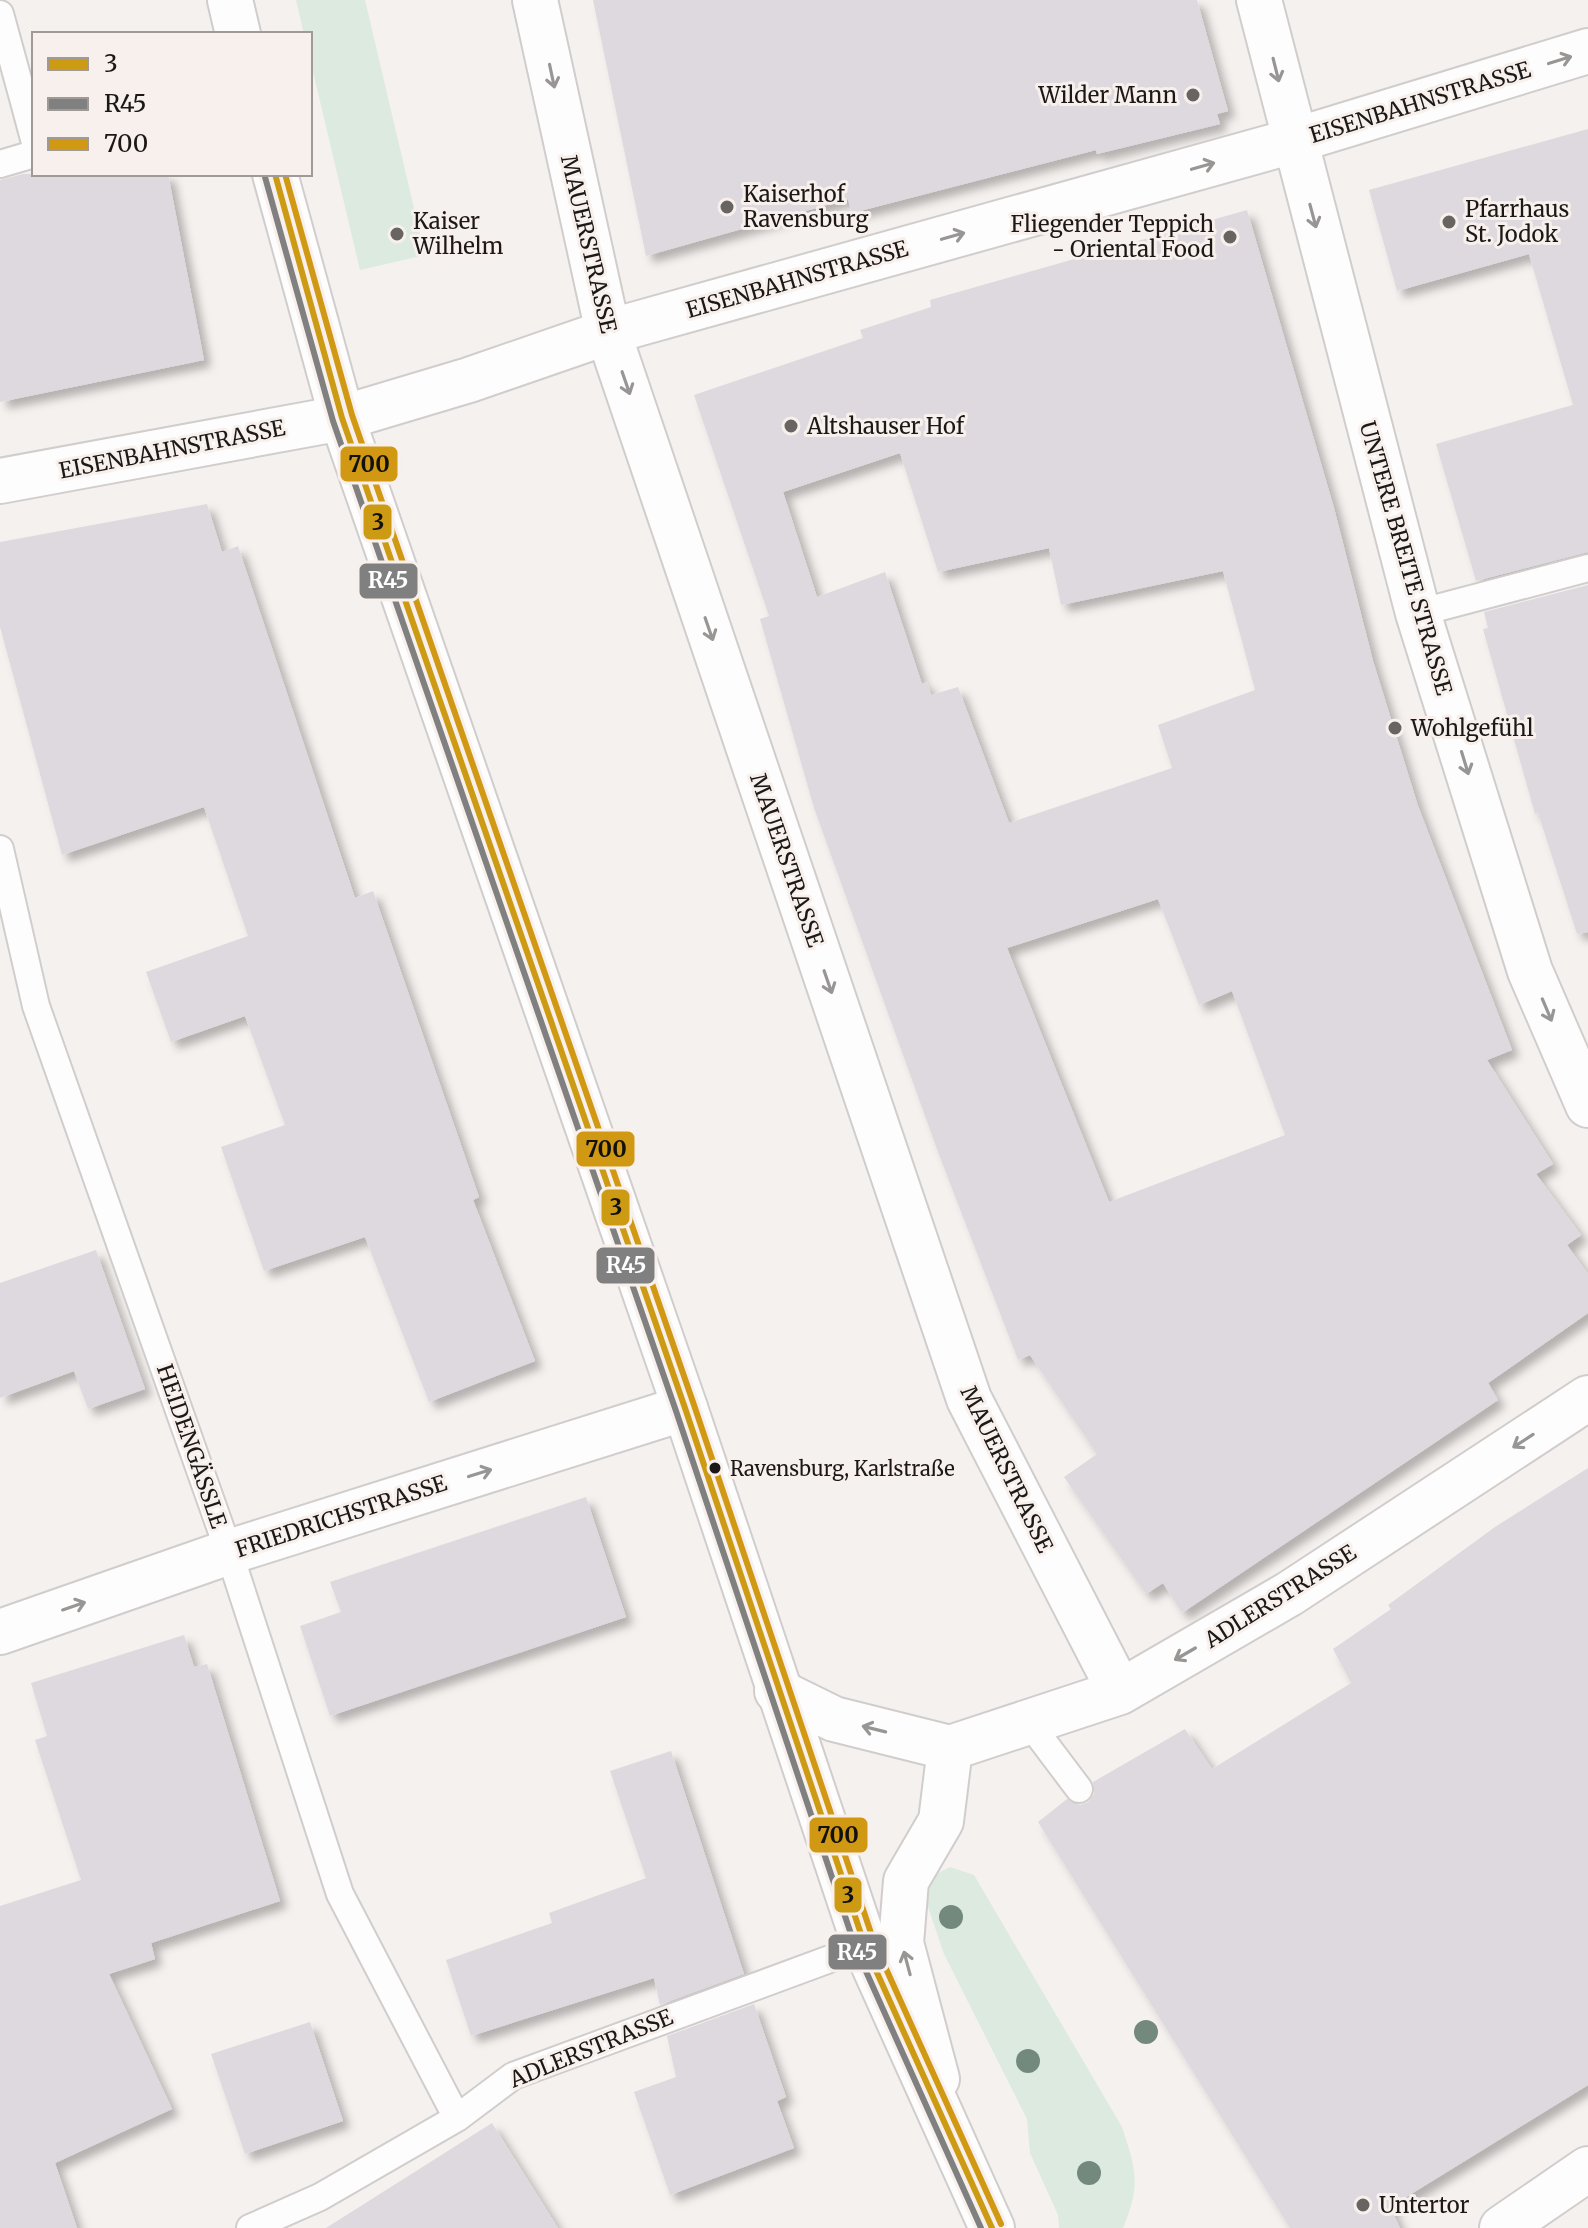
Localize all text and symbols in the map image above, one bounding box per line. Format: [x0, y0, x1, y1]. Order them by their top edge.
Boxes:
legend [32, 32, 312, 176]
text: 3 [104, 48, 118, 79]
one-way arrow [1547, 52, 1572, 66]
street label: EISENBAHNSTRASSE [1306, 55, 1534, 149]
one-way arrow [1269, 57, 1284, 83]
one-way arrow [545, 63, 560, 88]
place label: Wilder Mann [1038, 81, 1177, 109]
marker: Wilder Mann [1184, 86, 1202, 104]
text: R45 [104, 88, 147, 119]
text: 700 [104, 128, 148, 159]
street label: MAUERSTRASSE [555, 152, 623, 336]
one-way arrow [1190, 157, 1216, 172]
place label: Kaiserhof Ravensburg [743, 180, 868, 233]
place label: Pfarrhaus St. Jodok [1465, 195, 1569, 248]
marker: Kaiserhof Ravensburg [718, 198, 736, 216]
one-way arrow [1306, 203, 1321, 229]
place label: Kaiser Wilhelm [412, 207, 503, 260]
place label: Fliegender Teppich - Oriental Food [1011, 210, 1214, 263]
marker: Pfarrhaus St. Jodok [1440, 213, 1458, 231]
marker: Kaiser Wilhelm [388, 225, 406, 243]
one-way arrow [939, 227, 965, 242]
marker: Fliegender Teppich - Oriental Food [1221, 228, 1239, 246]
street label: EISENBAHNSTRASSE [683, 234, 911, 324]
one-way arrow [619, 370, 634, 395]
place label: Altshauser Hof [806, 412, 966, 440]
street label: EISENBAHNSTRASSE [57, 413, 287, 485]
marker: Altshauser Hof [782, 417, 800, 435]
street label: UNTERE BREITE STRASSE [1354, 418, 1459, 698]
line badge: 700 [339, 445, 399, 483]
text: 700 [348, 450, 390, 478]
line badge: 3 [362, 503, 393, 541]
text: 3 [372, 508, 384, 536]
line badge: R45 [358, 562, 419, 600]
text: R45 [368, 566, 408, 594]
one-way arrow [702, 617, 717, 642]
place label: Wohlgefühl [1410, 714, 1534, 742]
marker: Wohlgefühl [1386, 719, 1404, 737]
one-way arrow [1458, 750, 1473, 776]
street label: MAUERSTRASSE [744, 770, 830, 951]
one-way arrow [821, 969, 836, 994]
one-way arrow [1540, 997, 1555, 1022]
line badge: 700 [575, 1130, 636, 1168]
text: 700 [585, 1135, 627, 1163]
line badge: 3 [600, 1188, 631, 1227]
text: 3 [610, 1193, 622, 1221]
line badge: R45 [595, 1246, 656, 1285]
text: R45 [606, 1251, 646, 1279]
street label: HEIDENGÄSSLE [151, 1360, 233, 1532]
street label: MAUERSTRASSE [955, 1381, 1059, 1557]
one-way arrow [1512, 1432, 1534, 1449]
place label: Ravensburg, Karlstraße [730, 1456, 955, 1481]
marker: Ravensburg, Karlstraße [707, 1460, 723, 1476]
one-way arrow [468, 1464, 493, 1479]
street label: FRIEDRICHSTRASSE [232, 1469, 450, 1563]
street label: ADLERSTRASSE [1198, 1538, 1361, 1654]
one-way arrow [61, 1597, 86, 1612]
one-way arrow [1174, 1646, 1197, 1662]
one-way arrow [862, 1721, 888, 1736]
line badge: 700 [808, 1816, 869, 1854]
text: 700 [817, 1821, 859, 1849]
line badge: 3 [833, 1876, 863, 1914]
text: 3 [842, 1881, 854, 1909]
line badge: R45 [827, 1933, 888, 1971]
text: R45 [837, 1938, 877, 1966]
one-way arrow [898, 1950, 913, 1976]
street label: ADLERSTRASSE [504, 2003, 677, 2094]
place label: Untertor [1379, 2191, 1470, 2219]
marker: Untertor [1354, 2196, 1372, 2214]

